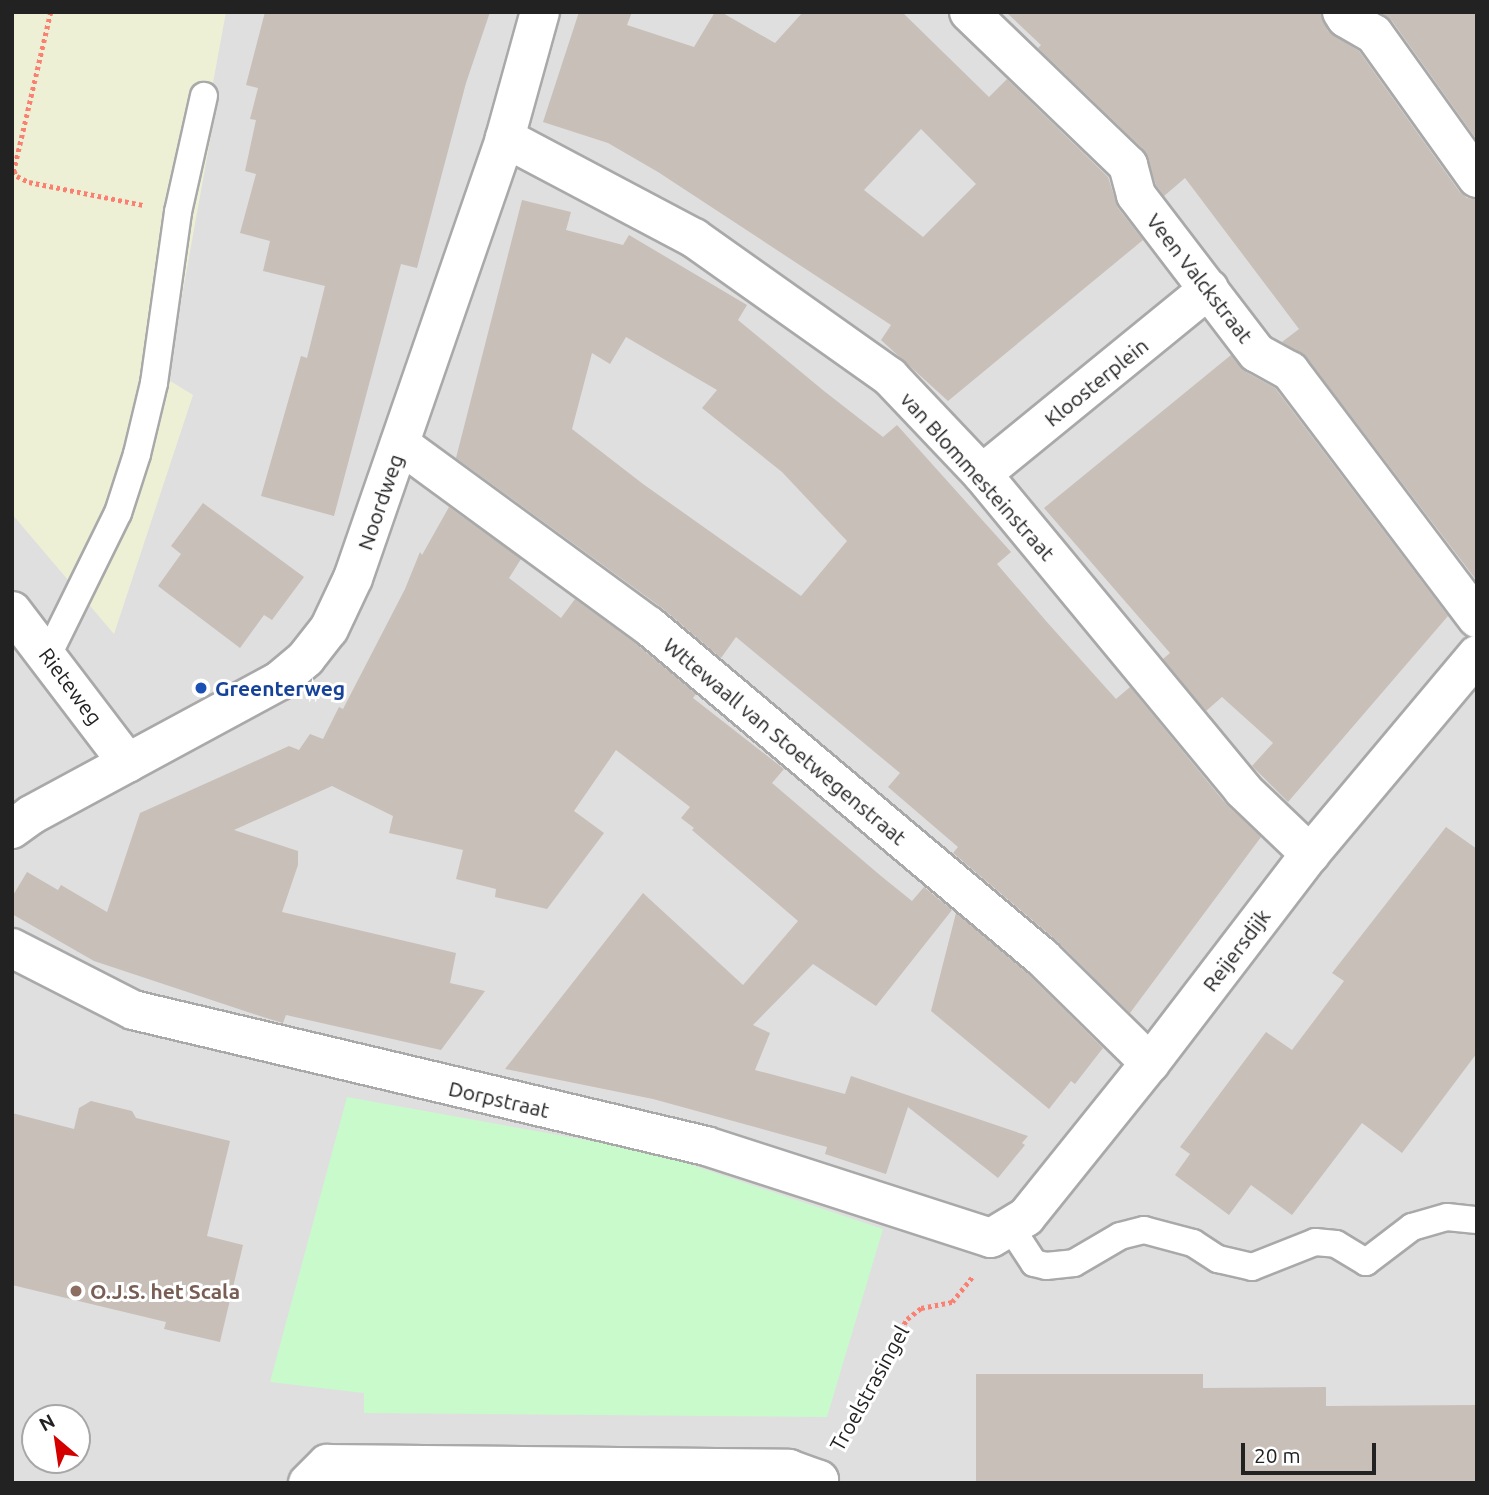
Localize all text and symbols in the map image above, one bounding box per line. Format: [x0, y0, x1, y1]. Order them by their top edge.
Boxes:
street label: Veen Valckstraat [1142, 208, 1258, 348]
street label: Kloosterplein [1039, 332, 1153, 432]
street label: van Blommesteinstraat [896, 387, 1060, 565]
street label: Noordweg [352, 451, 408, 553]
street label: Wttewaall van Stoetwegenstraat [659, 632, 911, 850]
street label: Rieteweg [34, 643, 108, 729]
place label: Greenterweg [215, 675, 345, 701]
marker: Greenterweg [193, 680, 209, 696]
street label: Reijersdijk [1197, 904, 1275, 996]
street label: Dorpstraat [446, 1075, 552, 1123]
place label: O.J.S. het Scala [90, 1278, 240, 1304]
marker: O.J.S. het Scala [68, 1283, 84, 1299]
street label: Troelstrasingel [824, 1321, 914, 1455]
north arrow [21, 1404, 91, 1474]
text: N [35, 1409, 58, 1435]
scale bar [1244, 1428, 1379, 1472]
text: 20 m [1254, 1443, 1301, 1467]

